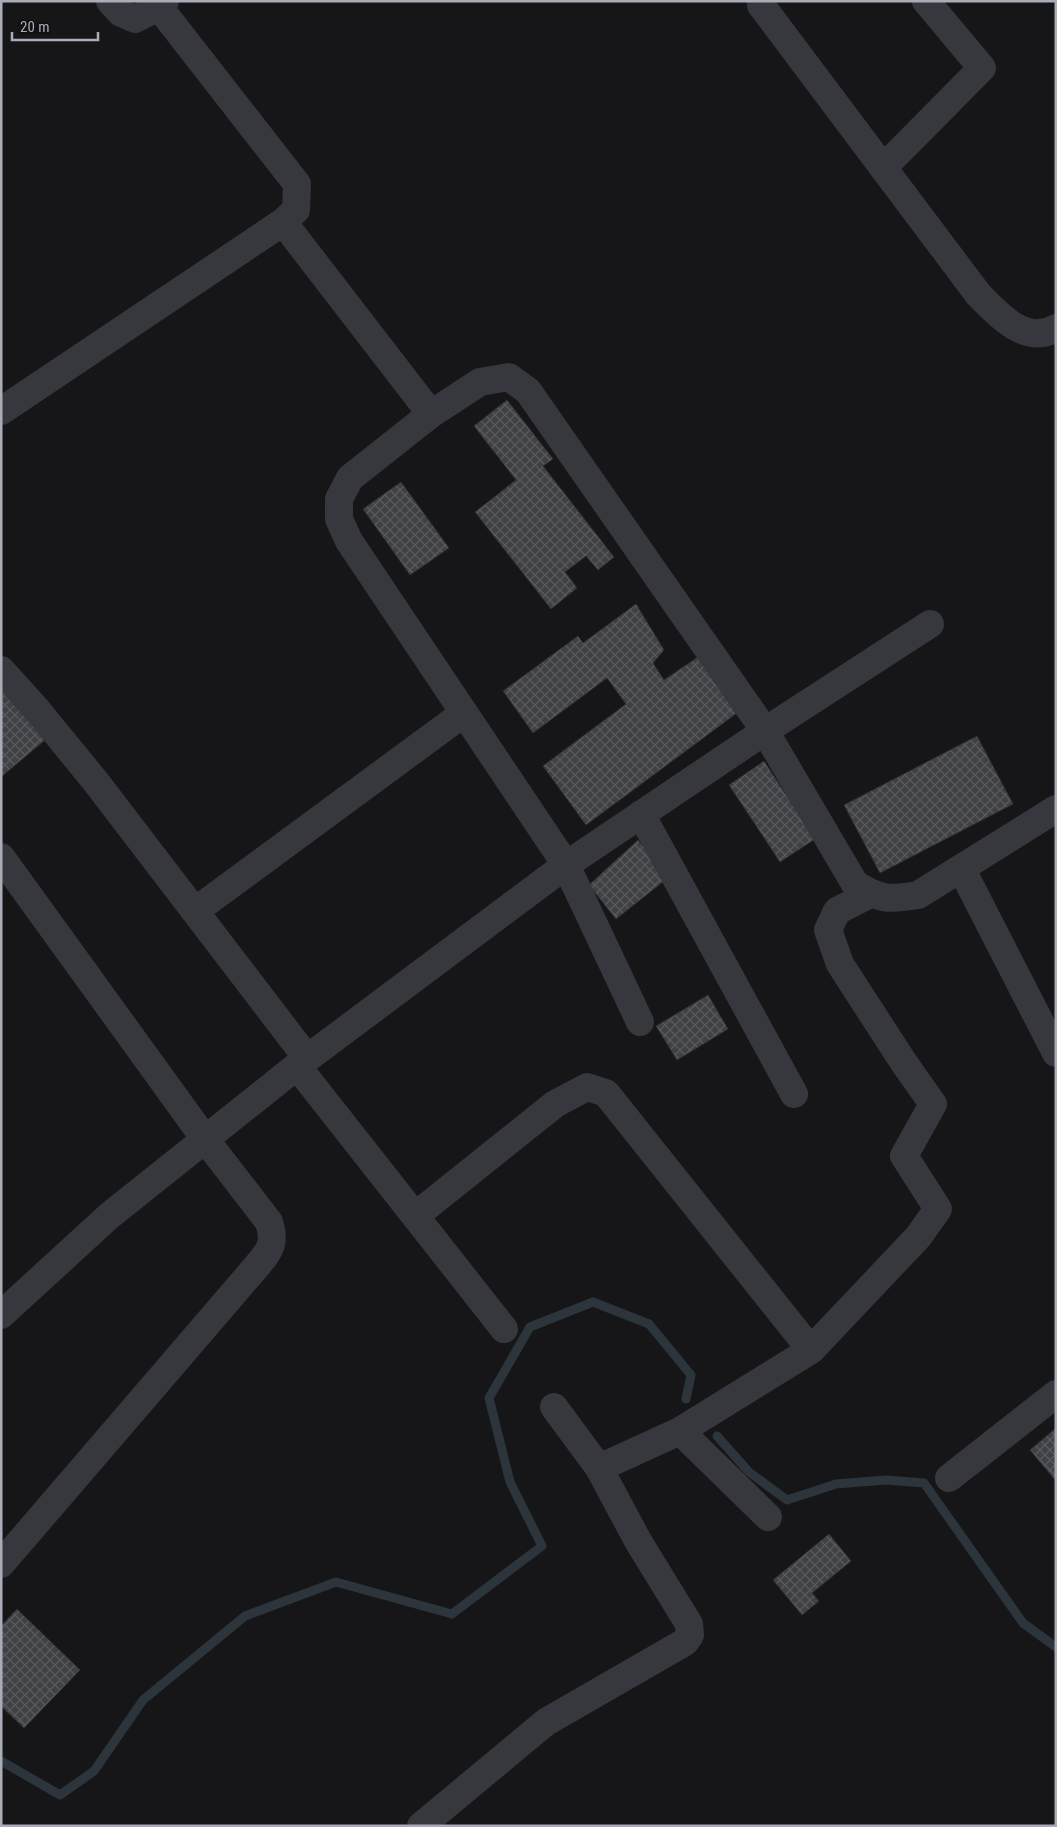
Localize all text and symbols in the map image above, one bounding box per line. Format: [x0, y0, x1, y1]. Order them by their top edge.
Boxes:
scale bar [12, 10, 99, 42]
text: 20 m [20, 18, 50, 36]

